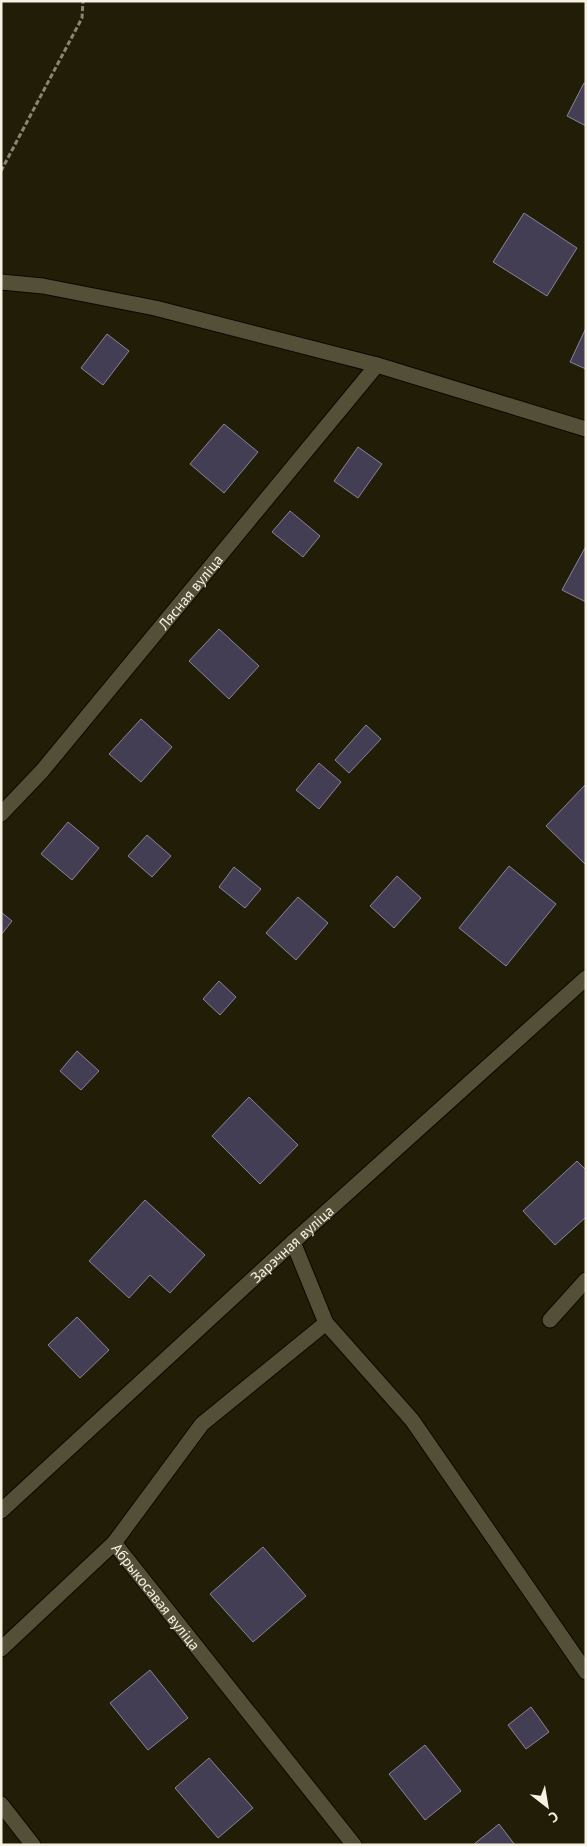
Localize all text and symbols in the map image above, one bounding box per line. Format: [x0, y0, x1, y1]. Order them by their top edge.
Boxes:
street label: Лясная вуліца [153, 550, 226, 634]
street label: Зарэчная вуліца [246, 1201, 337, 1286]
street label: Абрыкосавая вуліца [108, 1539, 205, 1654]
north arrow [522, 1781, 572, 1831]
text: С [546, 1807, 562, 1827]

